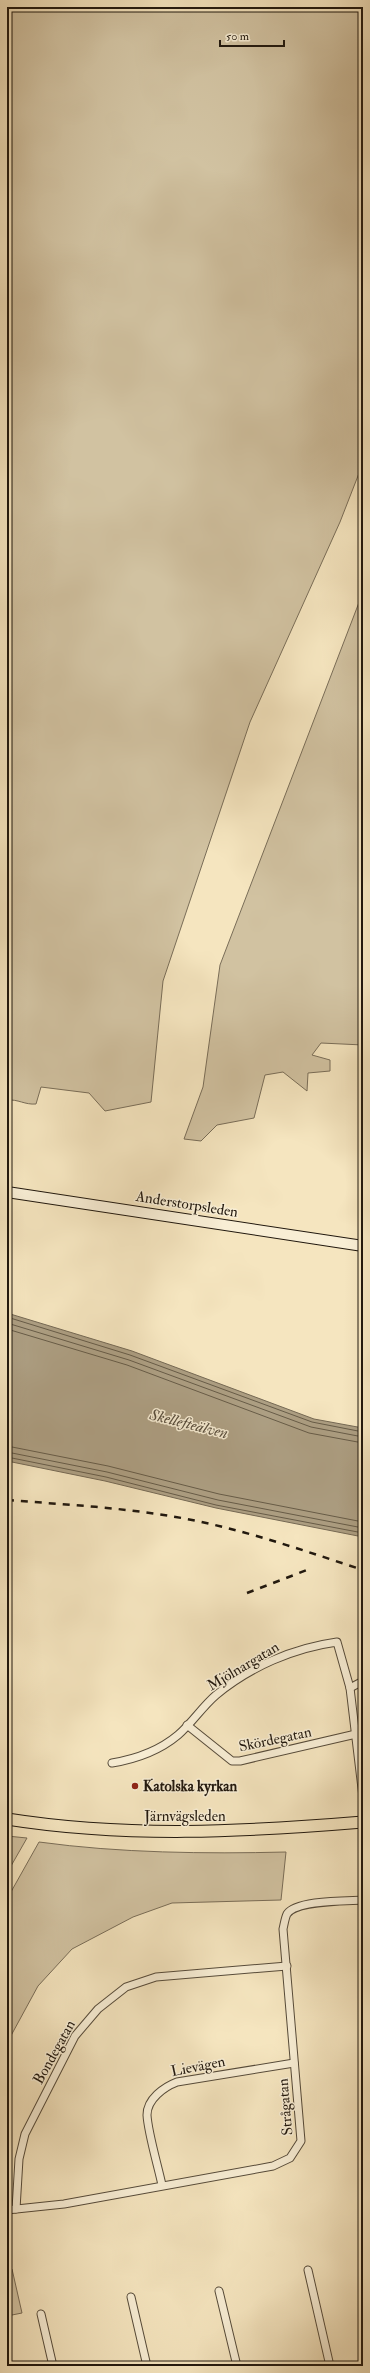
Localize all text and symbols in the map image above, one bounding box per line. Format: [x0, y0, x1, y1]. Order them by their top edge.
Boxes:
scale bar [220, 22, 284, 48]
text: 50 m [226, 29, 250, 44]
street label: Anderstorpsleden [133, 1187, 240, 1223]
water label: Skellefteälven [147, 1404, 230, 1443]
street label: Mjölnargatan [204, 1637, 283, 1695]
street label: Skördegatan [237, 1722, 313, 1756]
place label: Katolska kyrkan [143, 1777, 237, 1797]
marker: Katolska kyrkan [130, 1781, 140, 1791]
street label: Järnvägsleden [143, 1807, 226, 1827]
street label: Bondegatan [29, 2016, 80, 2088]
street label: Lievägen [169, 2052, 227, 2081]
street label: Strågatan [274, 2077, 297, 2136]

